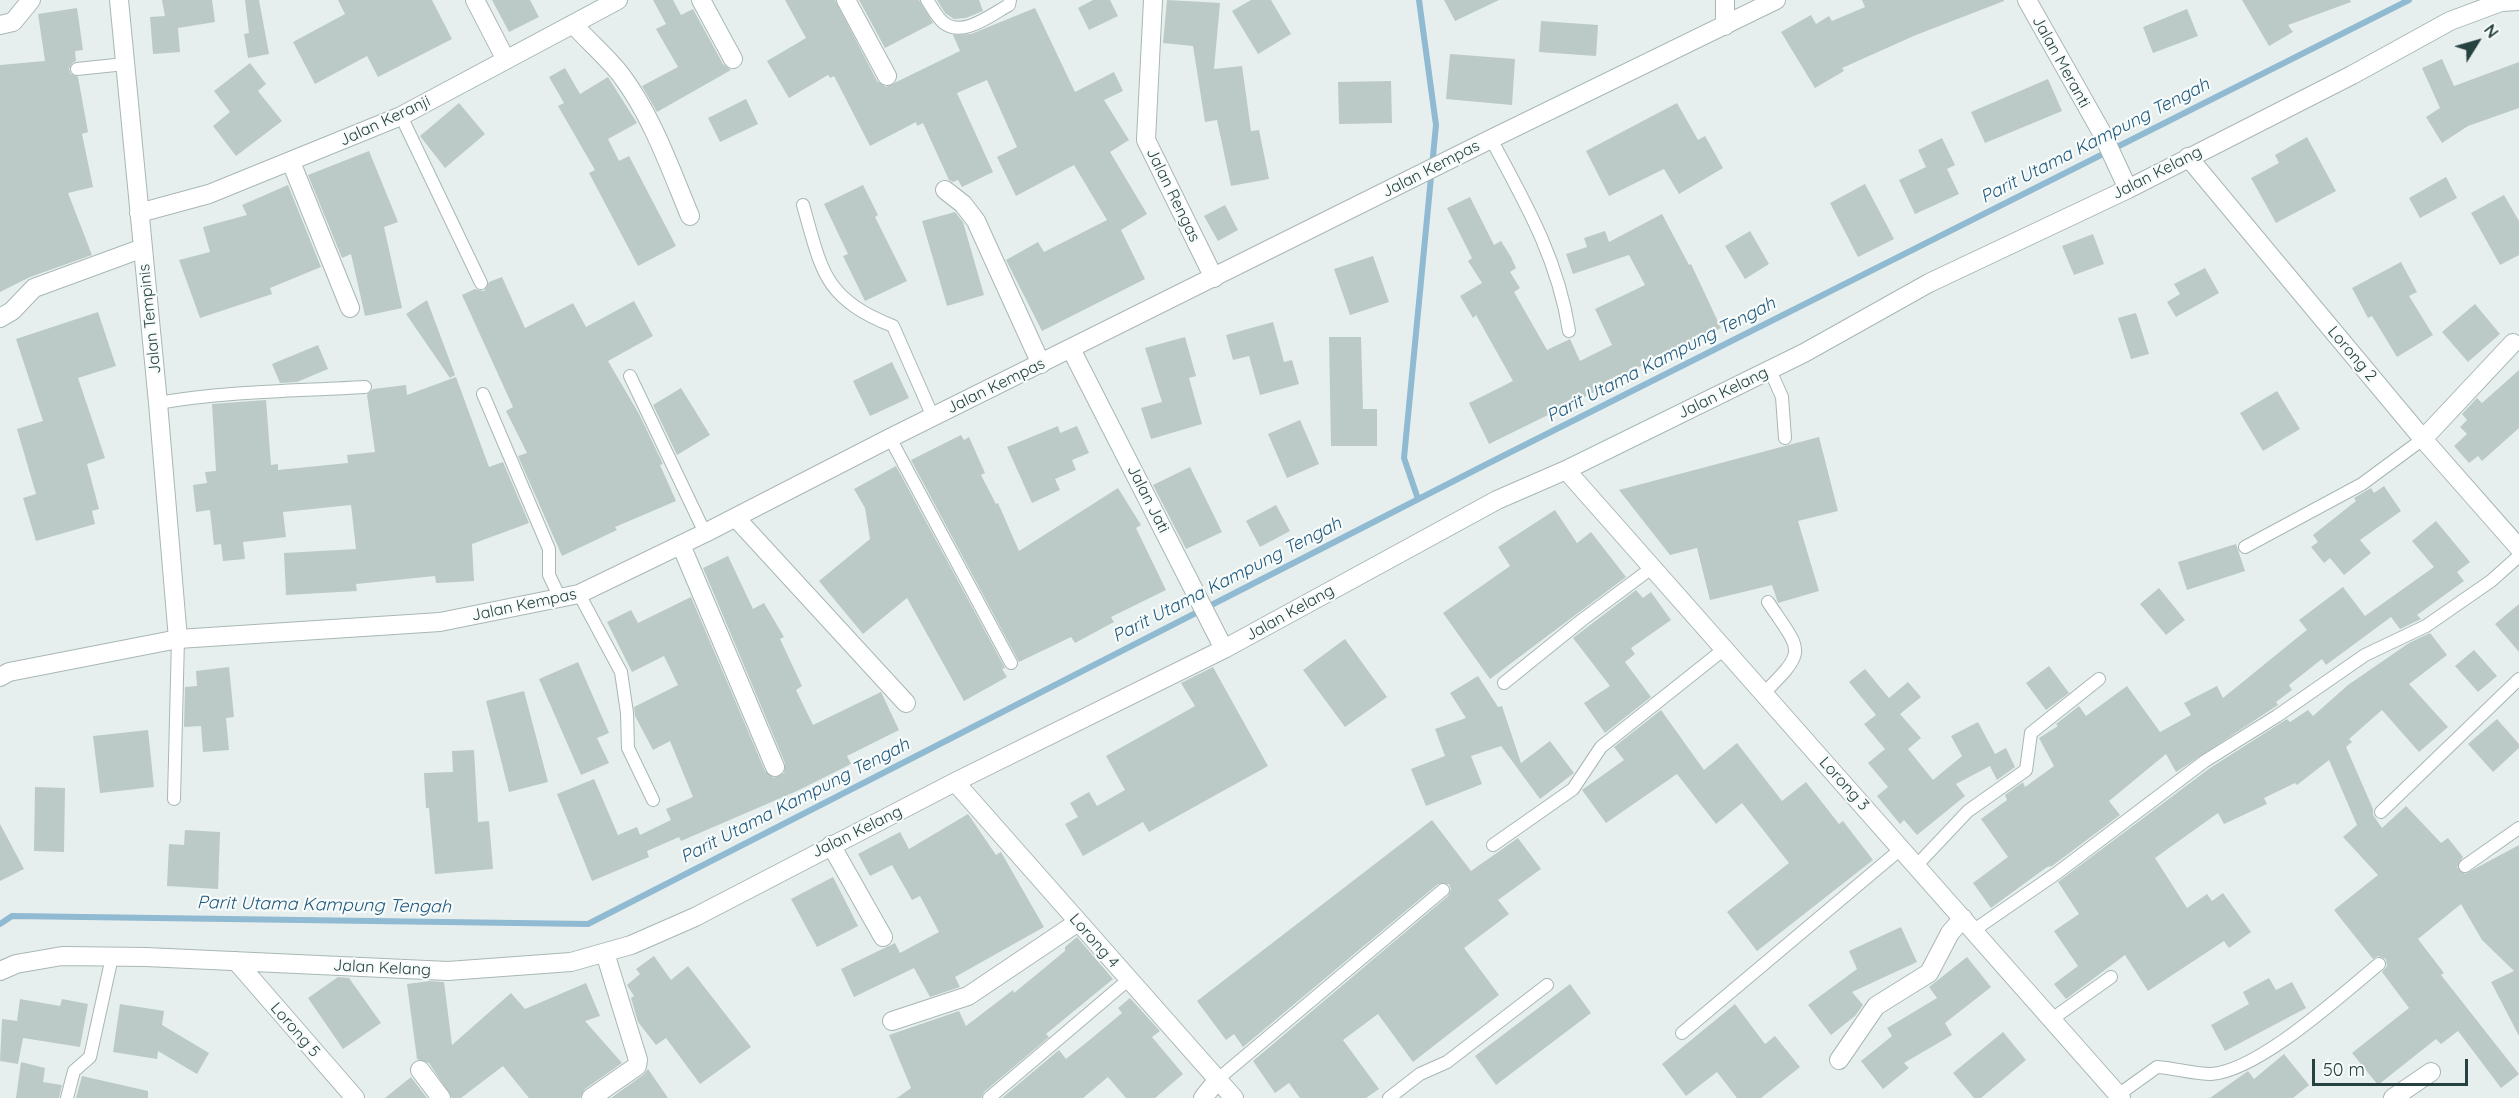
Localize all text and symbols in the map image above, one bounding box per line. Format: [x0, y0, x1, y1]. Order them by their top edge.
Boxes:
north arrow [2447, 12, 2507, 72]
street label: Jalan Meranti [2028, 13, 2094, 111]
text: N [2480, 20, 2503, 42]
water label: Parit Utama Kampung Tengah [1977, 74, 2213, 208]
street label: Jalan Keranji [337, 92, 433, 150]
street label: Jalan Kempas [1379, 136, 1483, 202]
street label: Jalan Kelang [2109, 142, 2205, 204]
street label: Jalan Rengas [1142, 145, 1204, 245]
street label: Jalan Tempinis [135, 263, 165, 375]
water label: Parit Utama Kampung Tengah [1543, 293, 1779, 427]
street label: Lorong 2 [2323, 323, 2381, 385]
street label: Jalan Kempas [944, 354, 1048, 418]
street label: Jalan Kelang [1675, 363, 1771, 423]
street label: Jalan Jati [1123, 462, 1173, 536]
water label: Parit Utama Kampung Tengah [1109, 513, 1345, 647]
street label: Jalan Kelang [1243, 581, 1337, 645]
street label: Jalan Kempas [470, 585, 578, 625]
water label: Parit Utama Kampung Tengah [677, 734, 913, 868]
street label: Lorong 3 [1815, 753, 1873, 815]
street label: Jalan Kelang [809, 802, 905, 862]
water label: Parit Utama Kampung Tengah [197, 892, 451, 918]
street label: Lorong 4 [1065, 910, 1123, 972]
street label: Jalan Kelang [333, 956, 431, 980]
street label: Lorong 5 [266, 999, 324, 1061]
scale bar [2315, 1047, 2471, 1085]
text: 50 m [2323, 1058, 2365, 1081]

